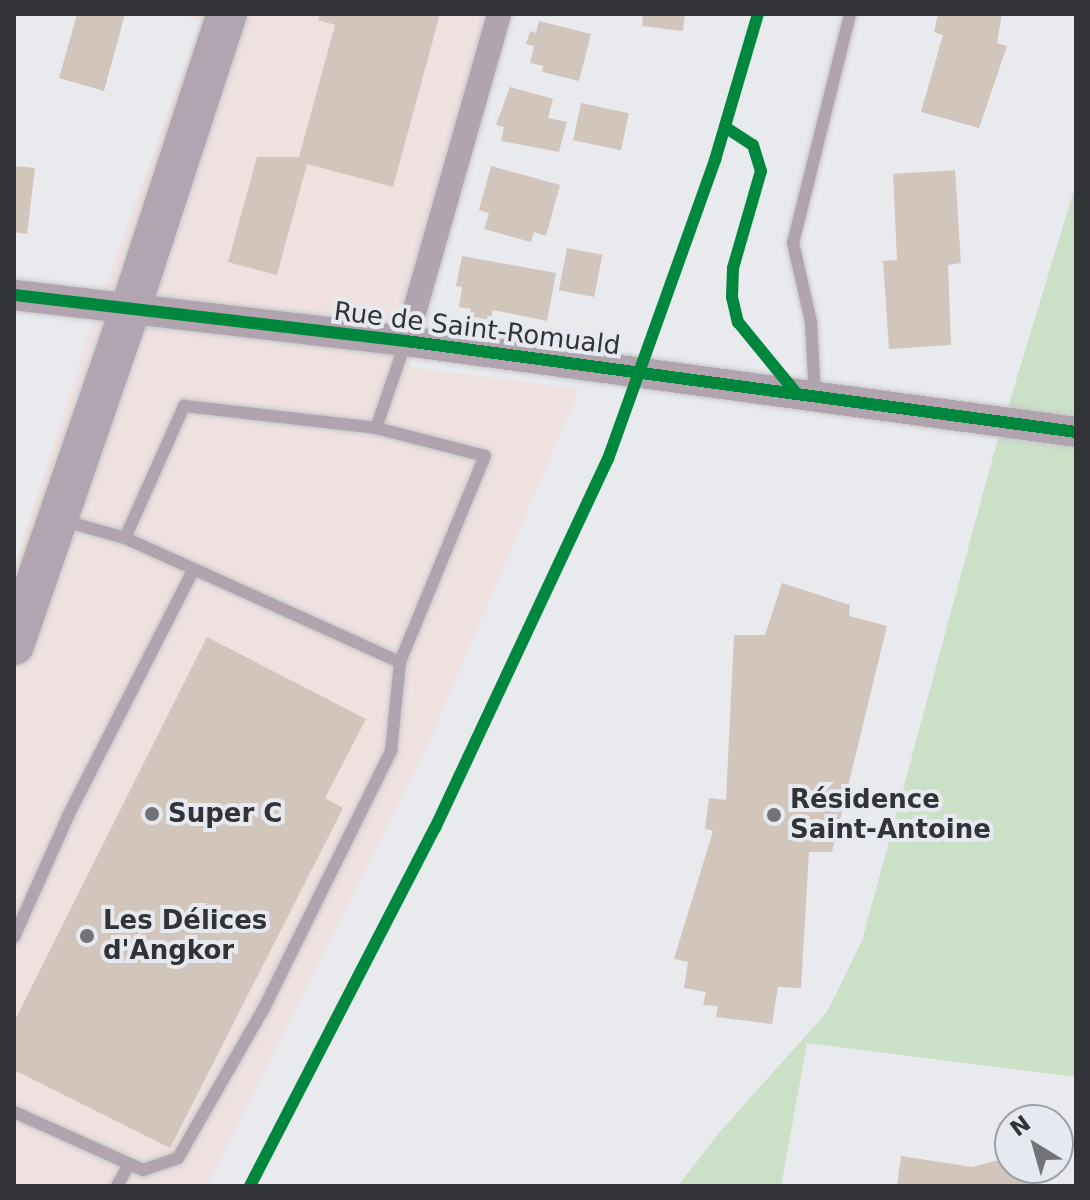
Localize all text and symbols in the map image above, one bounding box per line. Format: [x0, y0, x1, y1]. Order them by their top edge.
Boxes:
street label: Rue de Saint-Romuald [332, 296, 622, 362]
place label: Résidence Saint-Antoine [790, 784, 991, 846]
place label: Super C [168, 798, 282, 830]
marker: Super C [143, 805, 161, 823]
marker: Résidence Saint-Antoine [765, 806, 783, 824]
place label: Les Délices d'Angkor [103, 905, 267, 966]
marker: Les Délices d'Angkor [78, 927, 96, 945]
north arrow [994, 1104, 1074, 1184]
text: N [1006, 1111, 1035, 1142]

